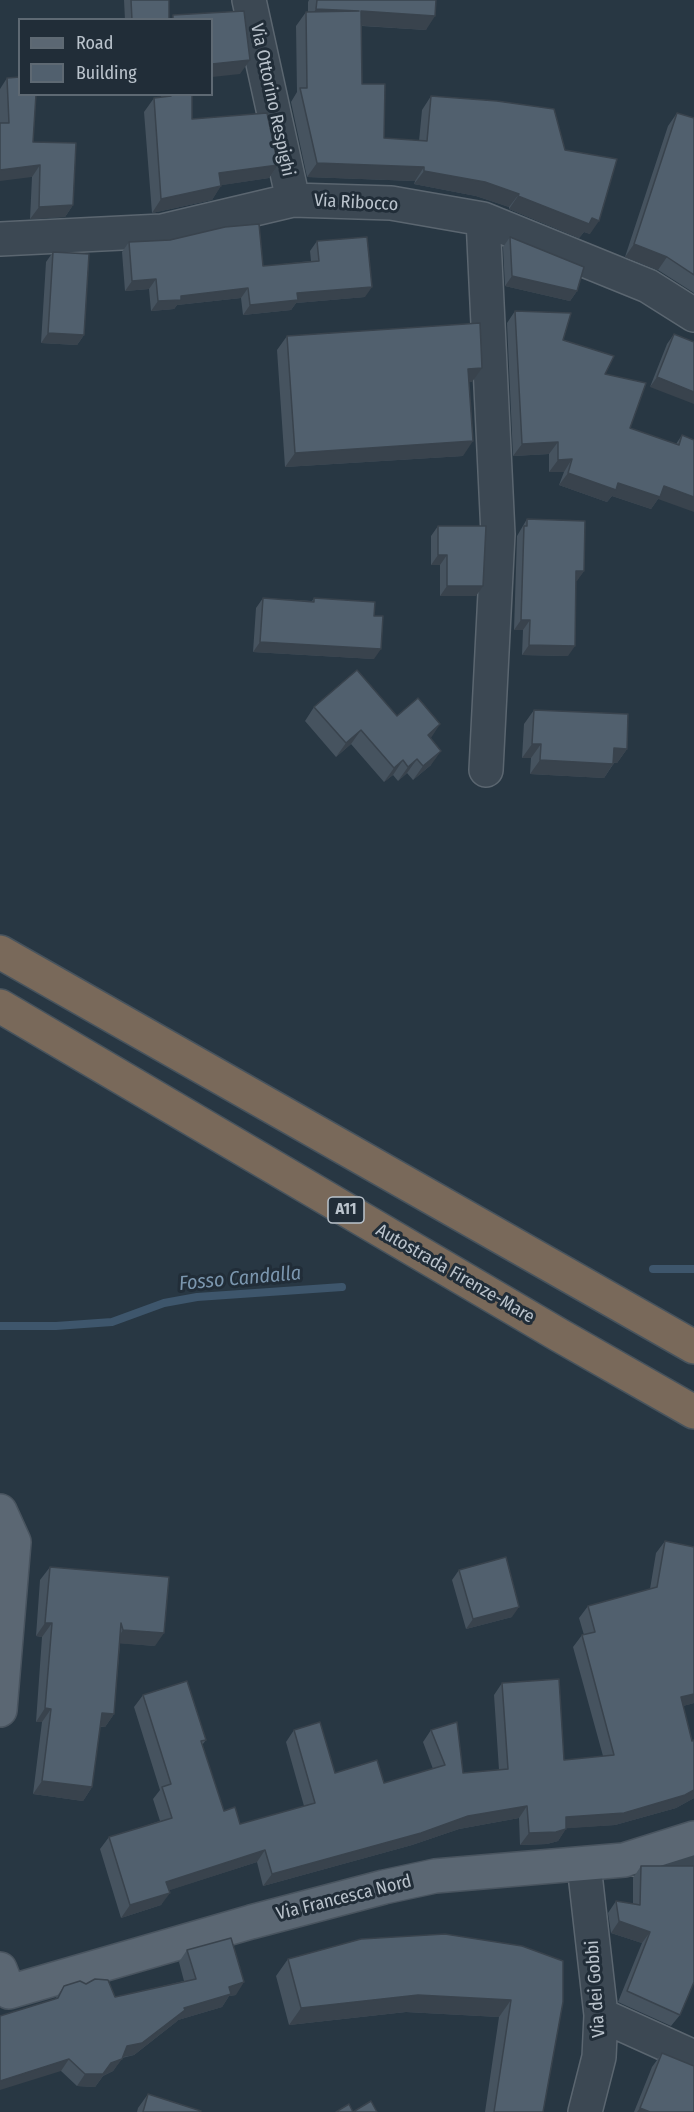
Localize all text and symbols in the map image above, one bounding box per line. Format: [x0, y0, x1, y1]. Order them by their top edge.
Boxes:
legend [18, 18, 213, 96]
street label: Via Ottorino Respighi [245, 22, 299, 178]
text: Road [76, 32, 113, 54]
text: Building [76, 62, 137, 84]
street label: Via Ribocco [313, 190, 399, 216]
road number: A11 [328, 1197, 364, 1223]
street label: Autostrada Firenze-Mare [372, 1220, 538, 1328]
water label: Fosso Candalla [178, 1262, 302, 1296]
street label: Via Francesca Nord [274, 1871, 414, 1925]
street label: Via dei Gobbi [582, 1940, 610, 2038]

